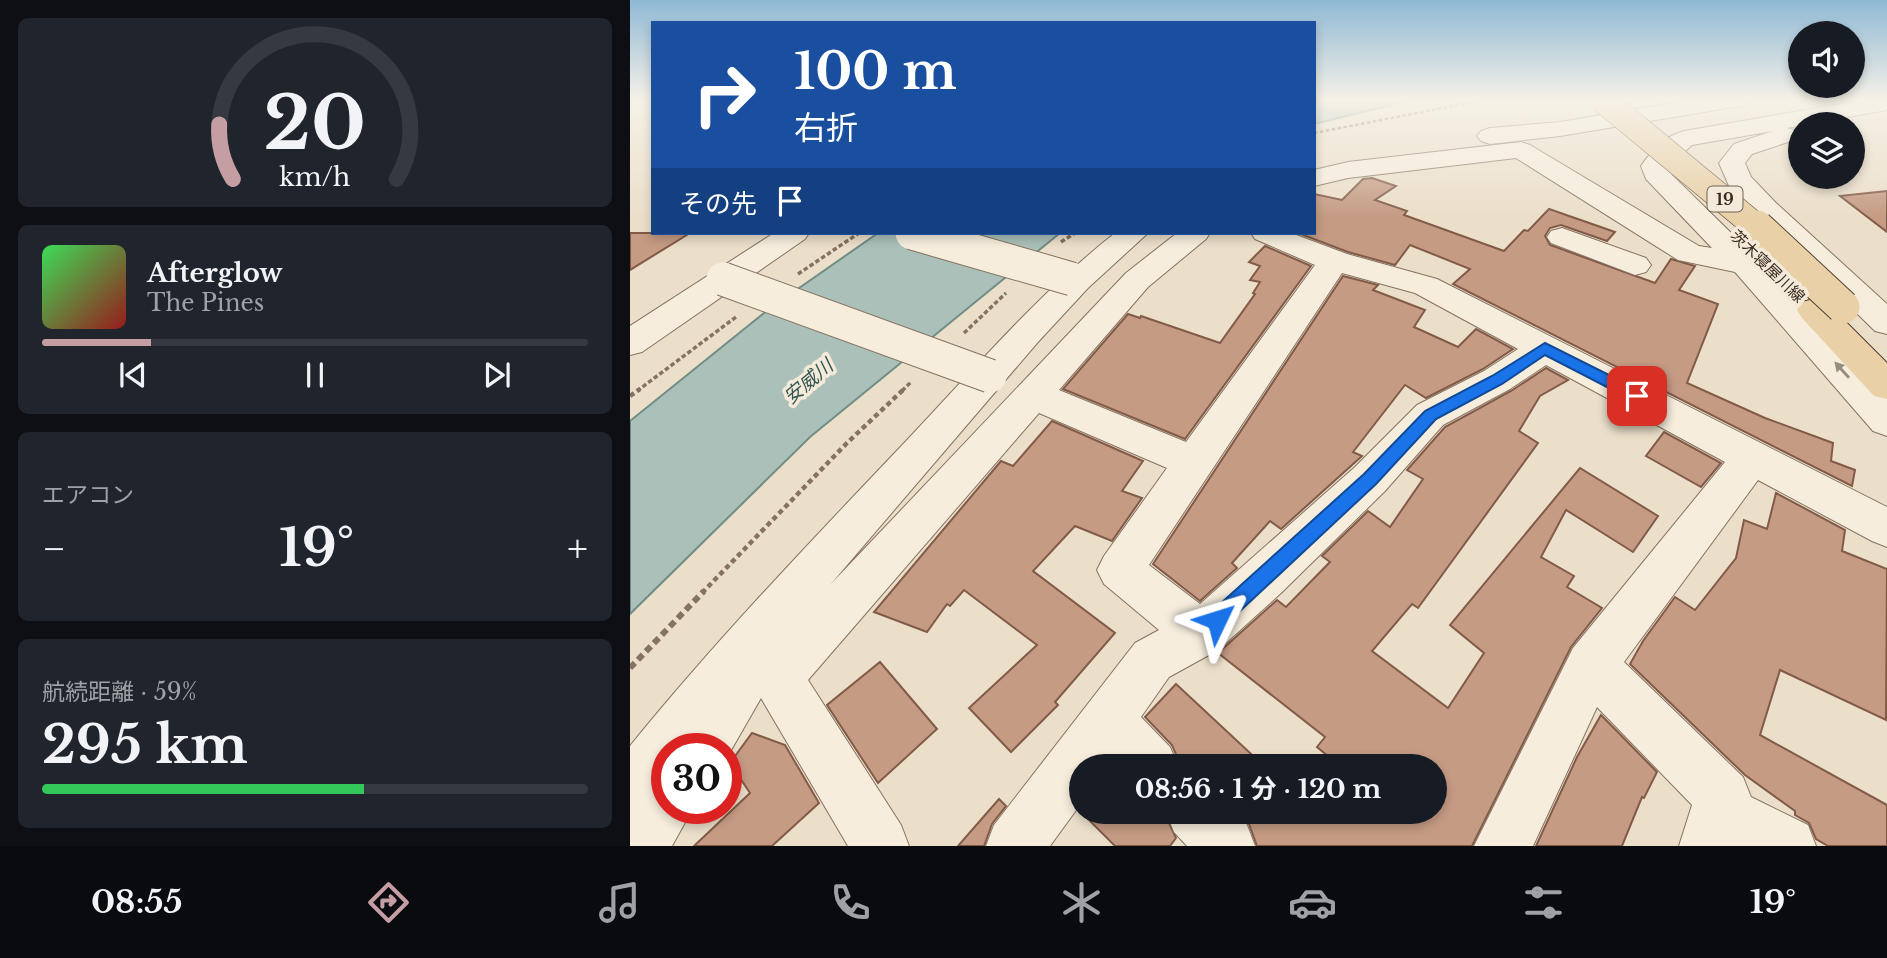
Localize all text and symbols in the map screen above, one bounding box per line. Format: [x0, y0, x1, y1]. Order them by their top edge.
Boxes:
map controls [1788, 21, 1865, 189]
button: sound [1788, 21, 1865, 98]
text: 100 m [794, 41, 957, 102]
icon: right [679, 49, 770, 140]
text: 20 [264, 78, 366, 169]
text: 右折 [794, 108, 858, 148]
button: layers [1788, 112, 1865, 189]
text: km/h [280, 161, 350, 192]
icon: arrive [771, 182, 809, 220]
road number: 19 [1708, 186, 1742, 211]
text: その先 [679, 188, 757, 220]
street label: 茨木寝屋川線 [1727, 225, 1809, 307]
text: Afterglow [147, 257, 283, 289]
text: The Pines [147, 289, 264, 317]
water label: 安威川 [779, 353, 839, 409]
icon: previous [114, 356, 152, 394]
icon: pause [296, 356, 334, 394]
icon: next [478, 356, 516, 394]
one-way arrow [1834, 362, 1850, 379]
pin [1607, 366, 1667, 426]
icon: arrive [1618, 377, 1656, 415]
text: エアコン [42, 481, 134, 509]
text: 19° [279, 516, 354, 580]
text: − [42, 525, 66, 572]
text: + [567, 525, 588, 572]
position arrow [1180, 583, 1254, 657]
text: 航続距離 · 59% [42, 678, 197, 706]
text: 295 km [42, 713, 248, 777]
speed limit sign: 30 [651, 733, 742, 824]
text: 08:56 · 1 分 · 120 m [1135, 773, 1381, 805]
icon: directions [364, 878, 413, 927]
icon: music [595, 878, 644, 927]
icon: phone [826, 878, 875, 927]
icon: climate [1057, 878, 1106, 927]
icon: car [1288, 878, 1337, 927]
icon: filters [1519, 878, 1568, 927]
text: 08:55 [91, 882, 183, 922]
text: 19° [1750, 882, 1796, 922]

